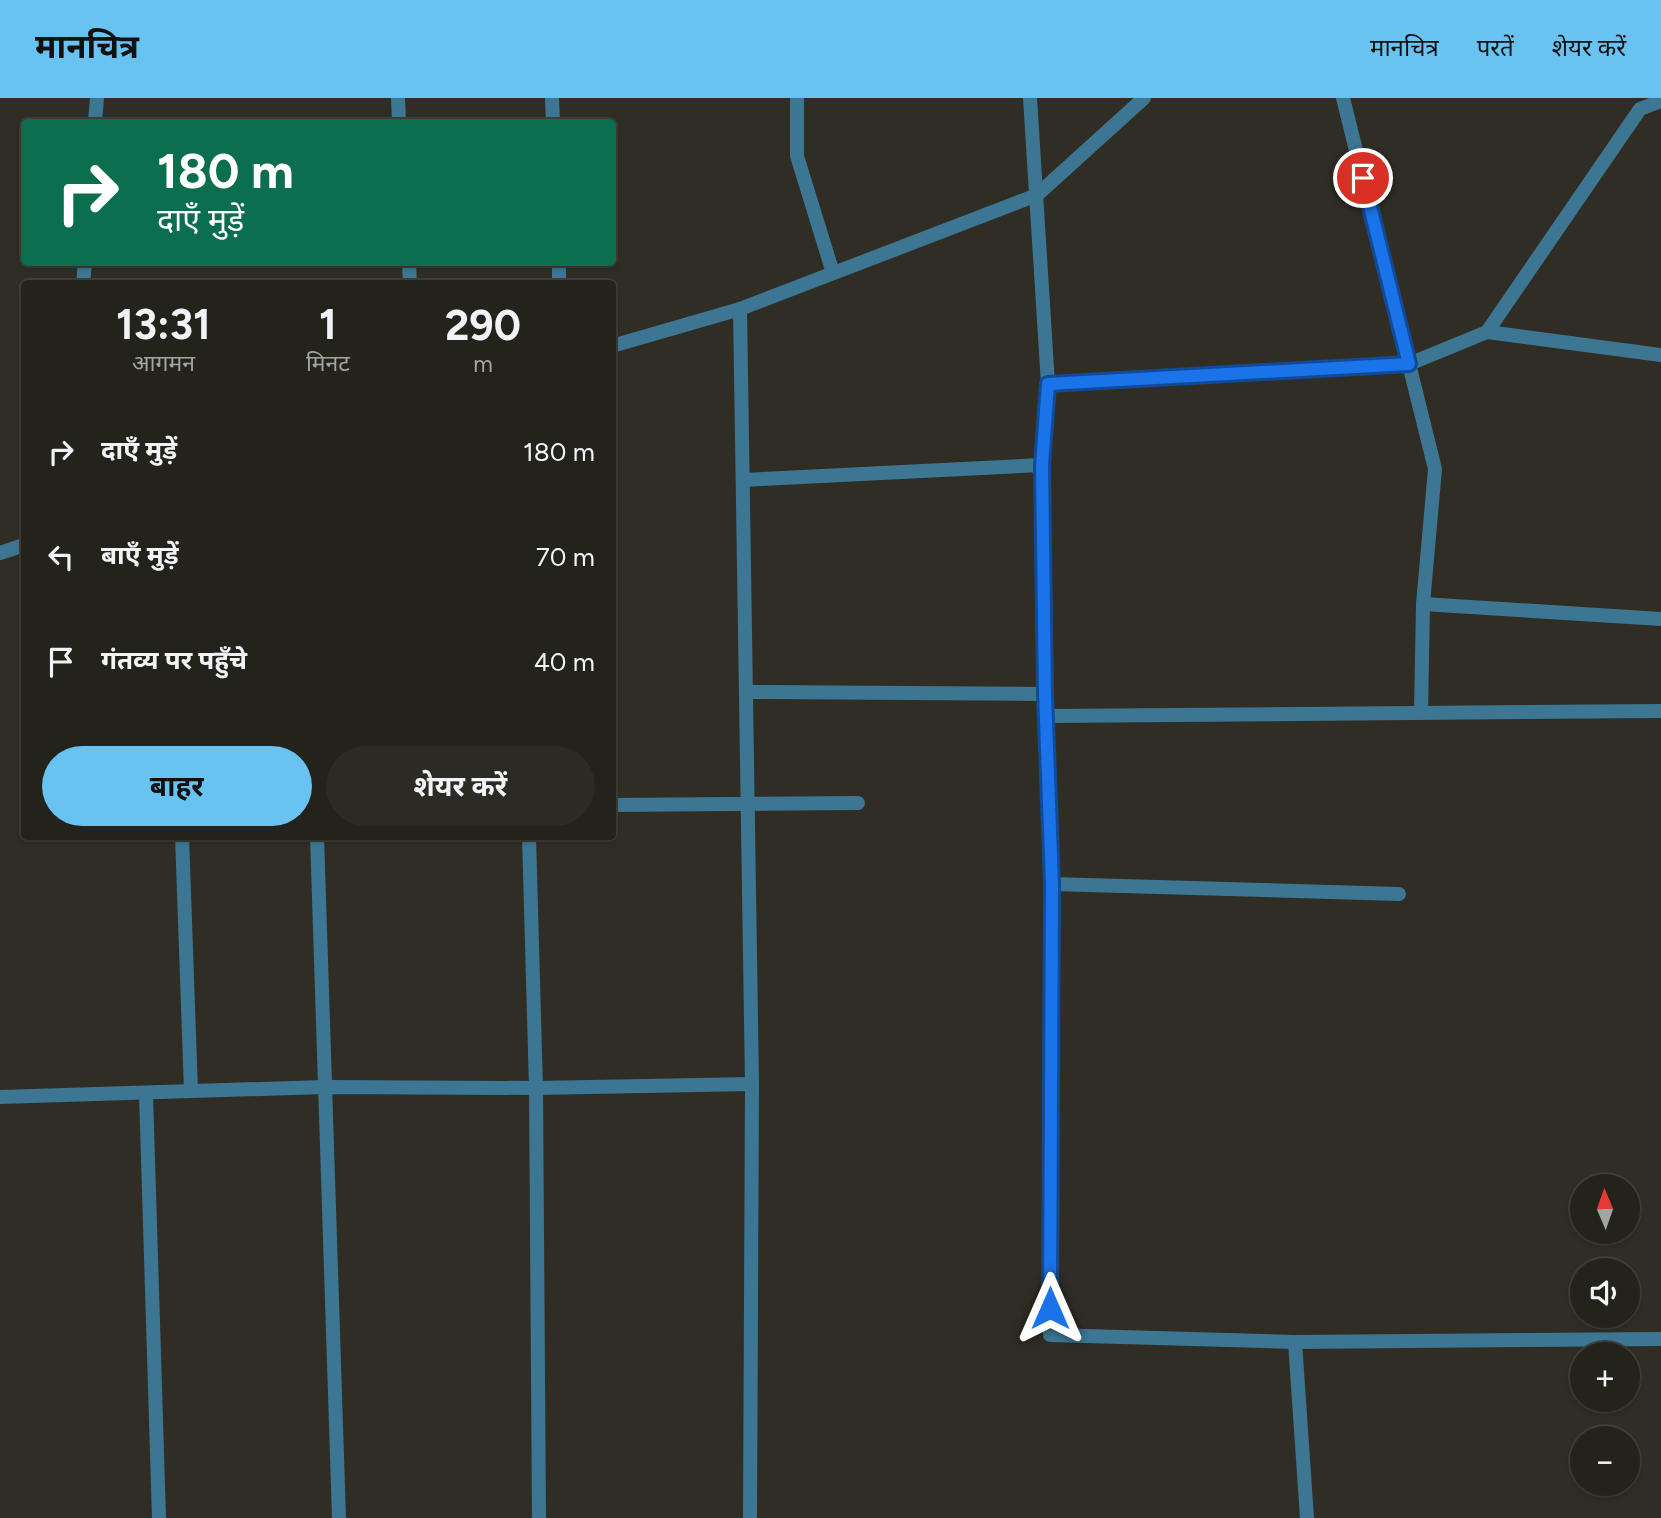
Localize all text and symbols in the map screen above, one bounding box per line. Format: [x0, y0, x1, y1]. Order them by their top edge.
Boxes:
text: मानचित्र [35, 27, 139, 66]
text: मानचित्र [1370, 33, 1439, 62]
text: परतें [1477, 33, 1514, 62]
text: शेयर करें [1552, 33, 1626, 62]
text: 180 m [157, 141, 294, 200]
icon: right [42, 147, 133, 238]
pin [1333, 148, 1393, 208]
icon: arrive [1344, 159, 1382, 197]
text: दाएँ मुड़ें [157, 201, 244, 239]
text: 13:31 [116, 299, 211, 350]
text: 1 [319, 299, 337, 350]
text: 290 [445, 300, 521, 351]
text: आगमन [132, 349, 195, 377]
text: मिनट [306, 349, 350, 377]
text: m [473, 350, 493, 378]
icon: right [42, 433, 80, 471]
text: दाएँ मुड़ें [101, 434, 177, 466]
text: 180 m [523, 436, 595, 468]
icon: left [42, 538, 80, 576]
text: बाएँ मुड़ें [101, 539, 178, 571]
text: 70 m [536, 541, 595, 573]
icon: arrive [42, 643, 80, 681]
text: गंतव्य पर पहुँचे [101, 644, 247, 676]
text: 40 m [534, 646, 595, 678]
button: बाहर [42, 746, 312, 826]
button: शेयर करें [326, 746, 595, 826]
north arrow [1570, 1174, 1640, 1244]
map controls [1570, 1174, 1640, 1496]
button: sound [1570, 1258, 1640, 1328]
position arrow [1013, 1271, 1087, 1345]
button: + [1570, 1342, 1640, 1412]
button: − [1570, 1426, 1640, 1496]

